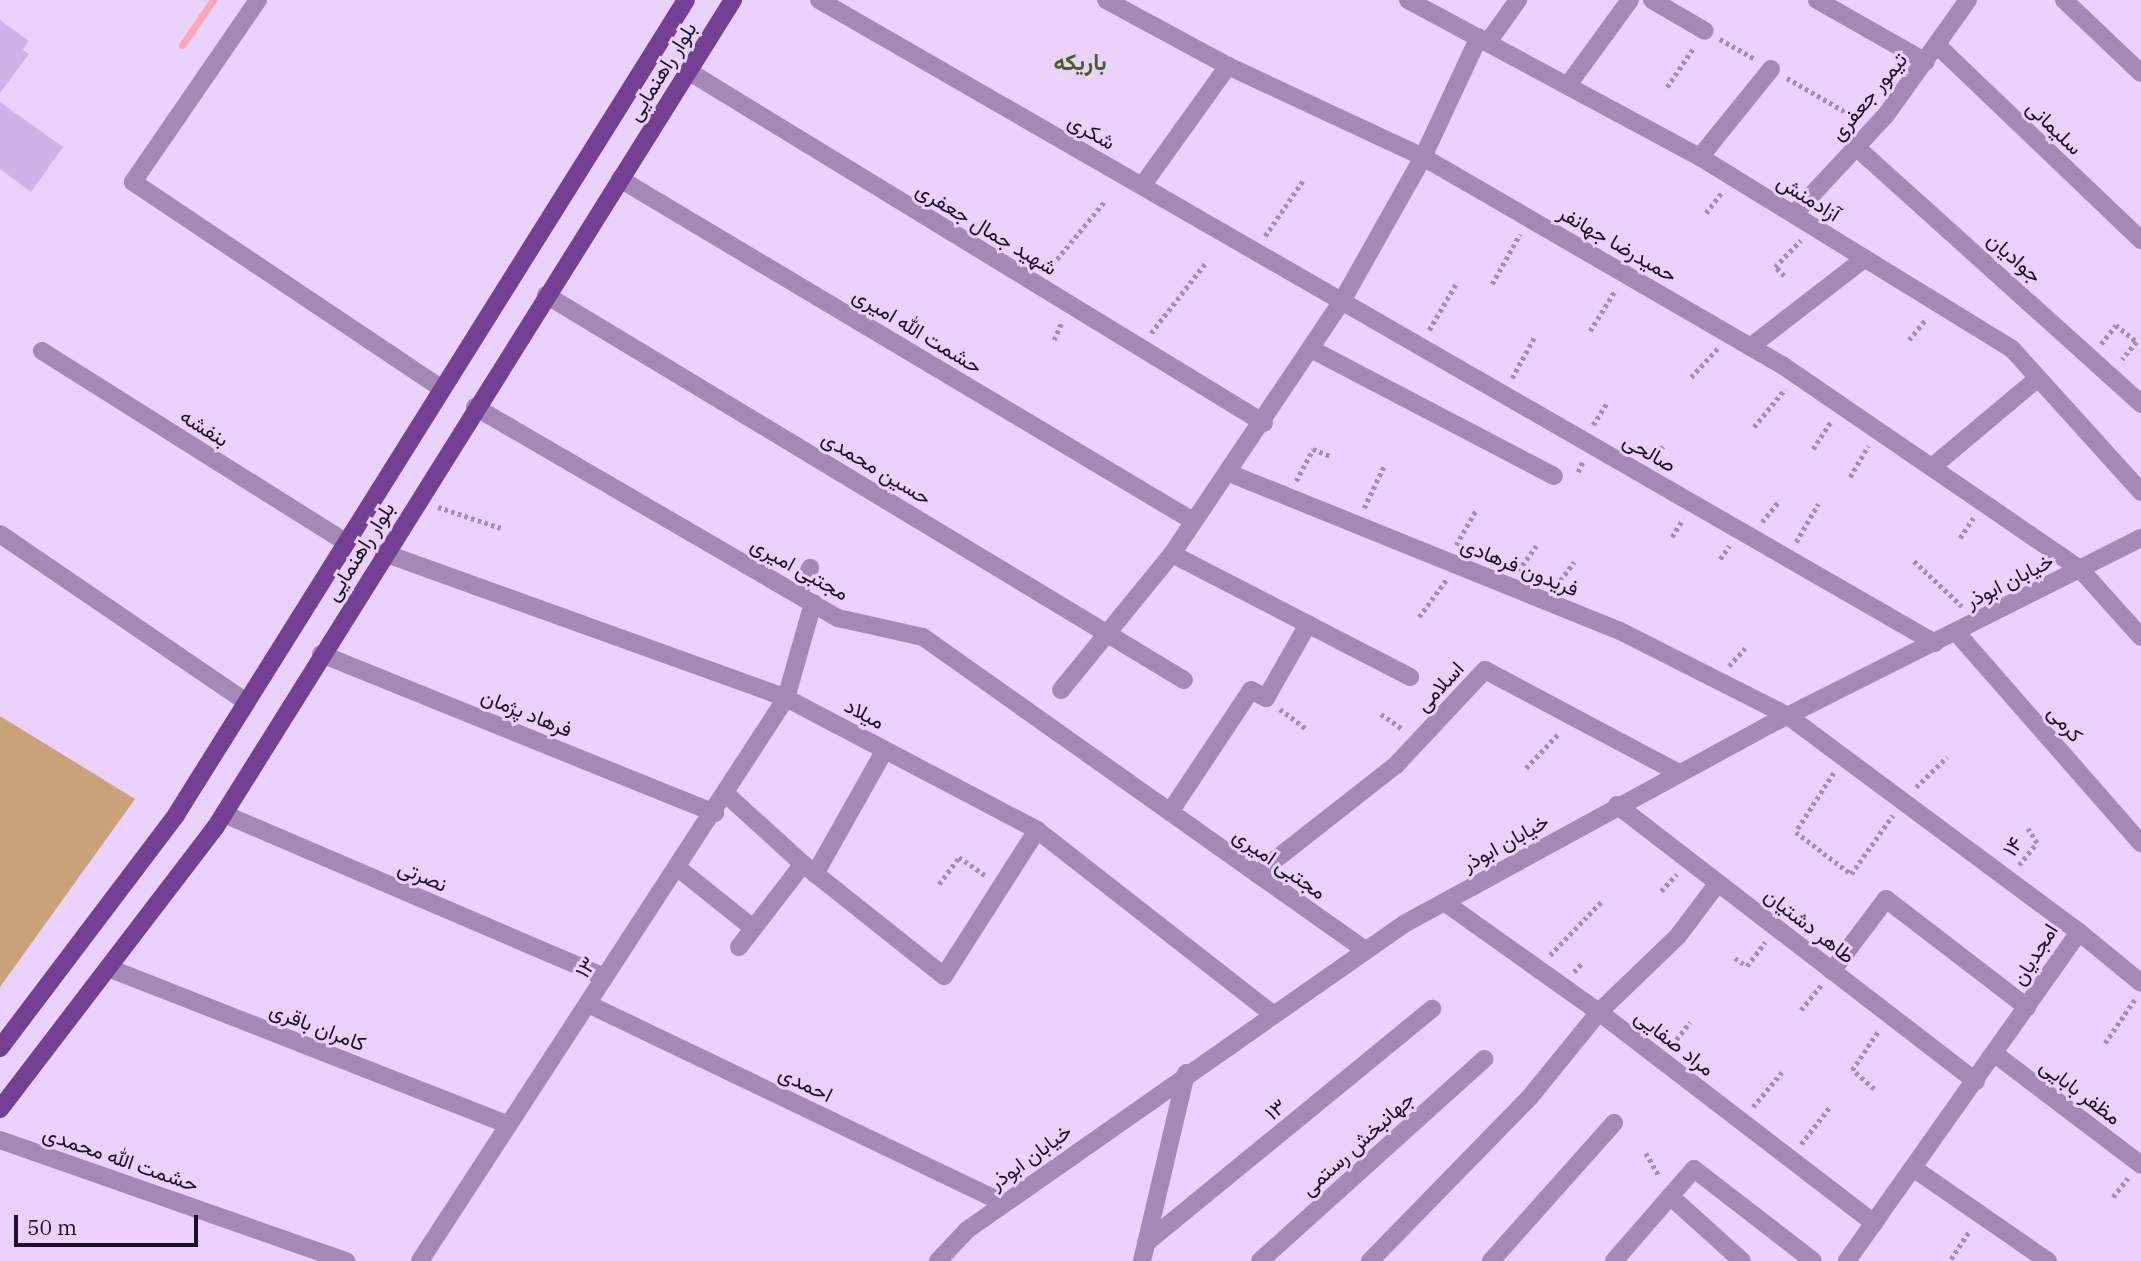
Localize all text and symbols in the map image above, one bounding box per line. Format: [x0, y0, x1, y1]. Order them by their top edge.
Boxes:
street label: بلوار راهنمایی [621, 17, 701, 125]
district label: باریکه [1053, 47, 1107, 75]
street label: تیمور جعفری [1824, 47, 1912, 145]
street label: سلیمانی [2022, 94, 2088, 160]
street label: شکری [1064, 108, 1120, 154]
street label: آزادمنش [1773, 168, 1845, 226]
street label: شهید جمال جعفری [912, 176, 1062, 280]
street label: حمیدرضا جهانفر [1554, 199, 1682, 287]
street label: جوادیان [1982, 226, 2048, 288]
street label: حشمت الله امیری [849, 281, 987, 379]
street label: بنفشه [176, 402, 234, 452]
street label: حسین محمدی [818, 424, 936, 510]
street label: صالحی [1619, 427, 1681, 477]
street label: بلوار راهنمایی [319, 497, 399, 605]
street label: مجتبی امیری [747, 531, 853, 605]
street label: فریدون فرهادی [1457, 531, 1583, 601]
street label: خیابان ابوذر [1961, 547, 2057, 613]
street label: اسلامی [1410, 656, 1468, 716]
street label: فرهاد پژمان [478, 682, 576, 742]
street label: میلاد [841, 692, 889, 734]
street label: کرمی [2043, 699, 2089, 747]
street label: خیابان ابوذر [1457, 808, 1553, 876]
street label: مجتبی امیری [1228, 822, 1332, 904]
street label: ۱۴ [1997, 831, 2027, 861]
street label: نصرتی [395, 853, 451, 897]
street label: طاهر دشتیان [1760, 882, 1860, 968]
street label: امجدیان [2005, 919, 2063, 989]
street label: ۱۳ [569, 952, 601, 982]
street label: کامران باقری [266, 996, 370, 1056]
street label: مراد صفایی [1630, 1003, 1720, 1081]
street label: مظفر بابایی [2035, 1052, 2127, 1130]
street label: احمدی [775, 1059, 837, 1107]
street label: جهانبخش رستمی [1295, 1085, 1419, 1201]
street label: ۱۳ [1259, 1093, 1291, 1125]
street label: خیابان ابوذر [984, 1118, 1076, 1194]
street label: حشمت الله محمدی [40, 1120, 202, 1196]
scale bar [18, 1202, 201, 1246]
text: 50 m [27, 1213, 77, 1241]

